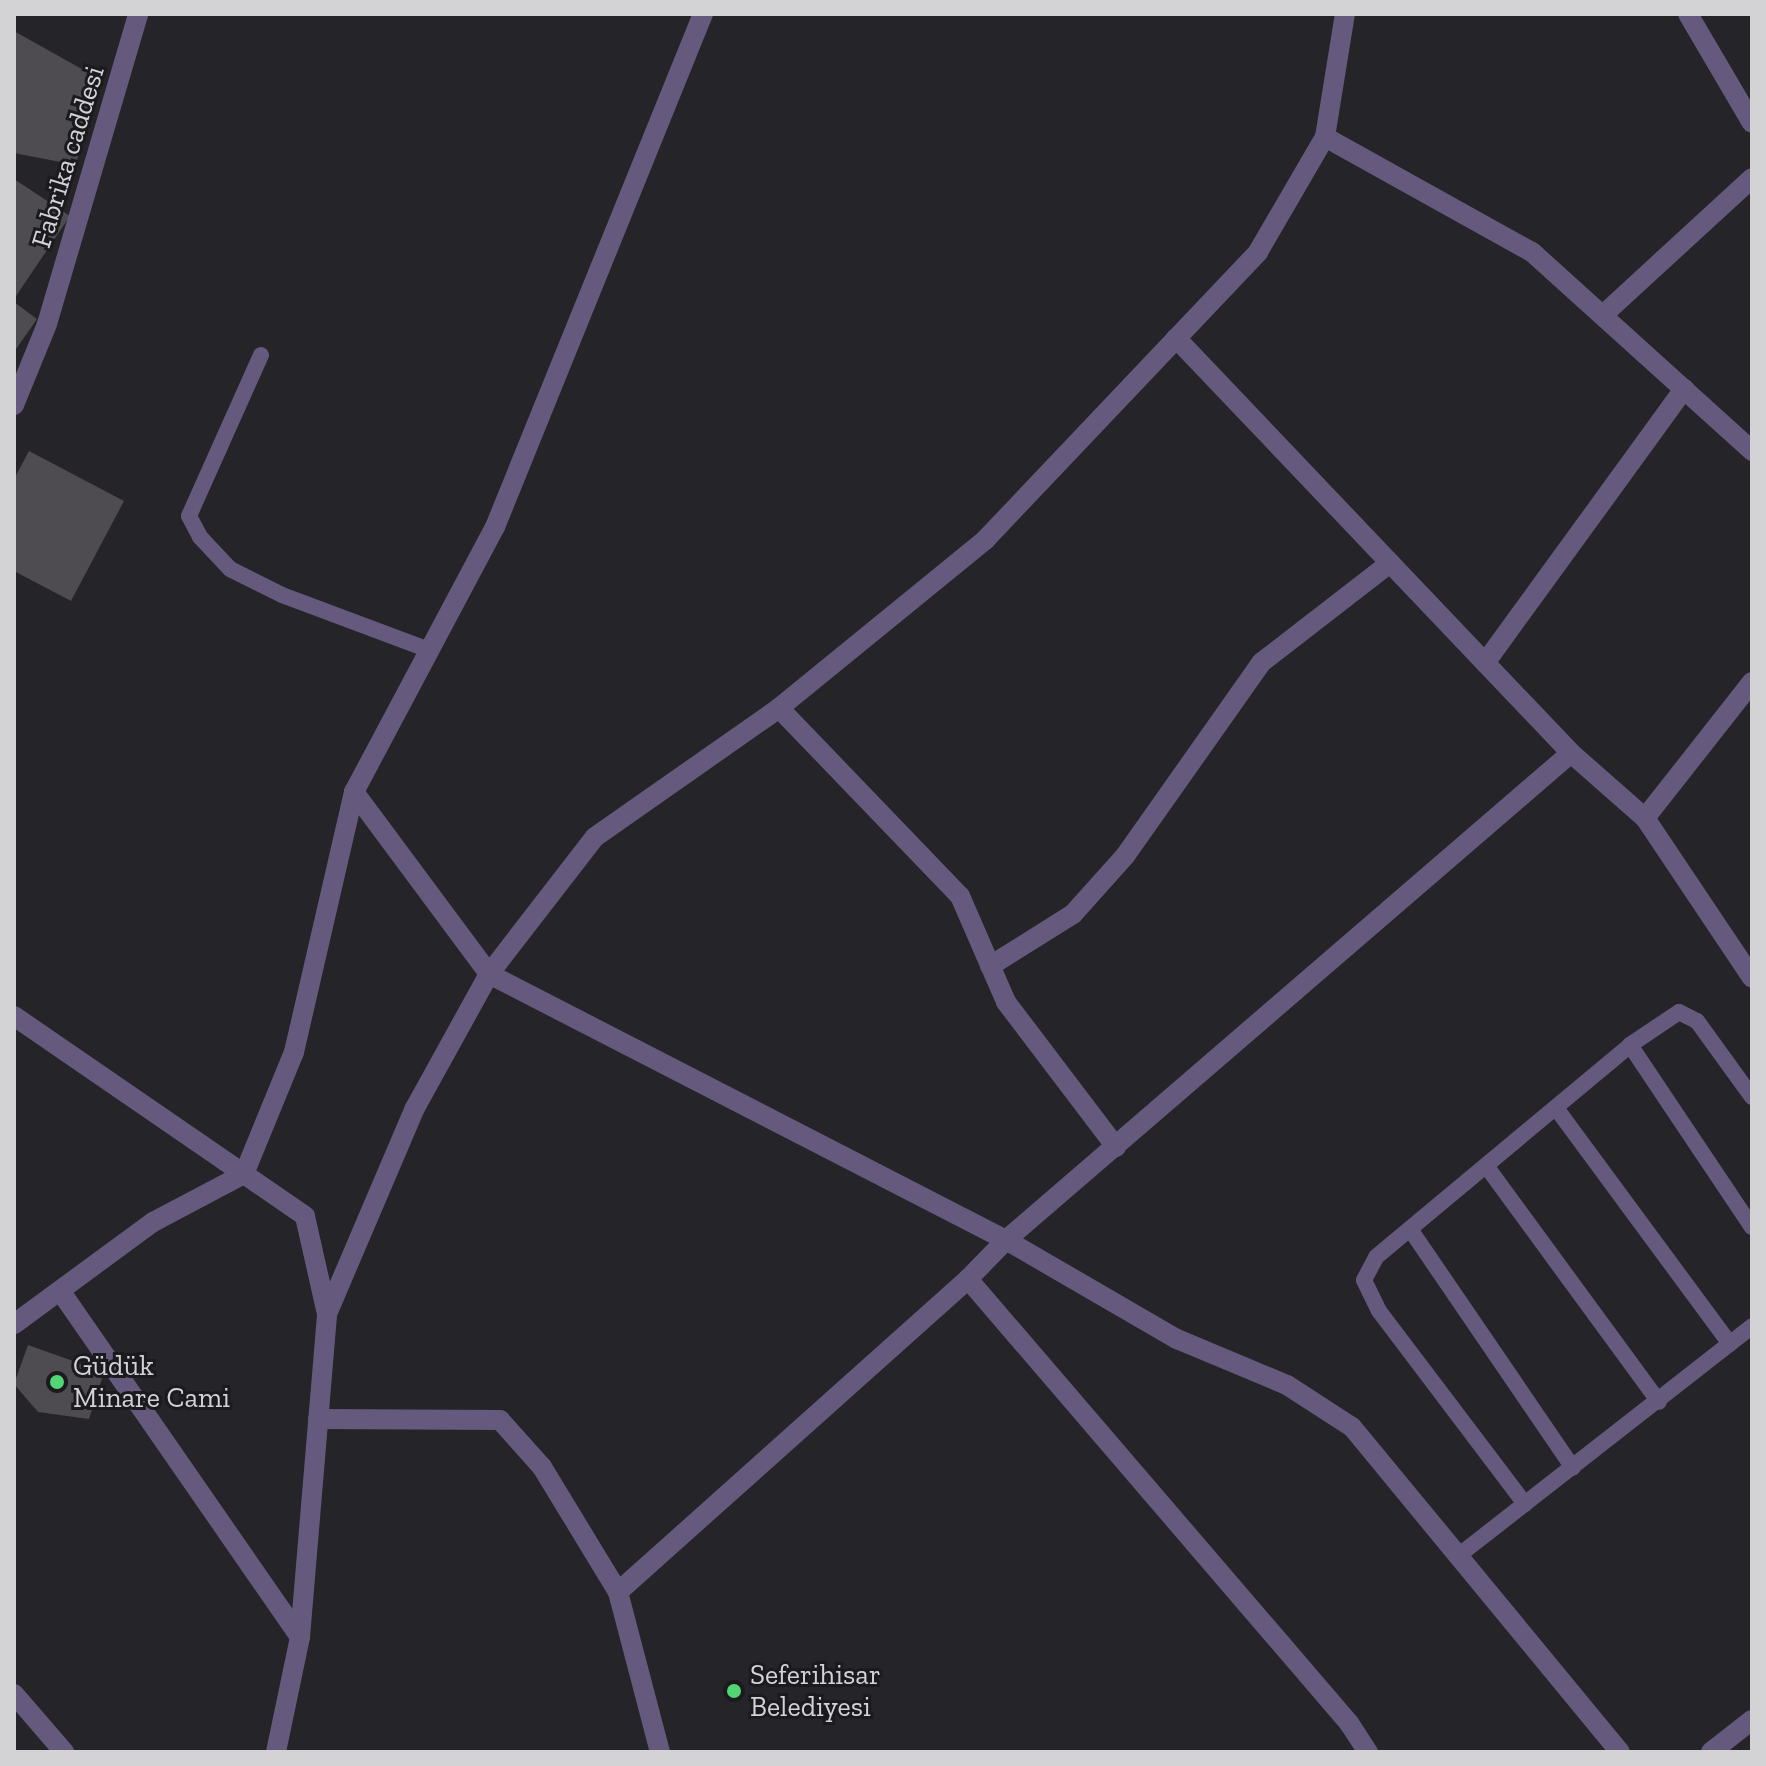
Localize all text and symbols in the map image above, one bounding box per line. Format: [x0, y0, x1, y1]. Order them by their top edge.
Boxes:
street label: Fabrika caddesi [24, 62, 112, 252]
place label: Güdük Minare Cami [73, 1349, 230, 1415]
marker: Güdük Minare Cami [48, 1373, 66, 1391]
place label: Seferihisar Belediyesi [750, 1658, 881, 1724]
marker: Seferihisar Belediyesi [725, 1682, 743, 1700]

